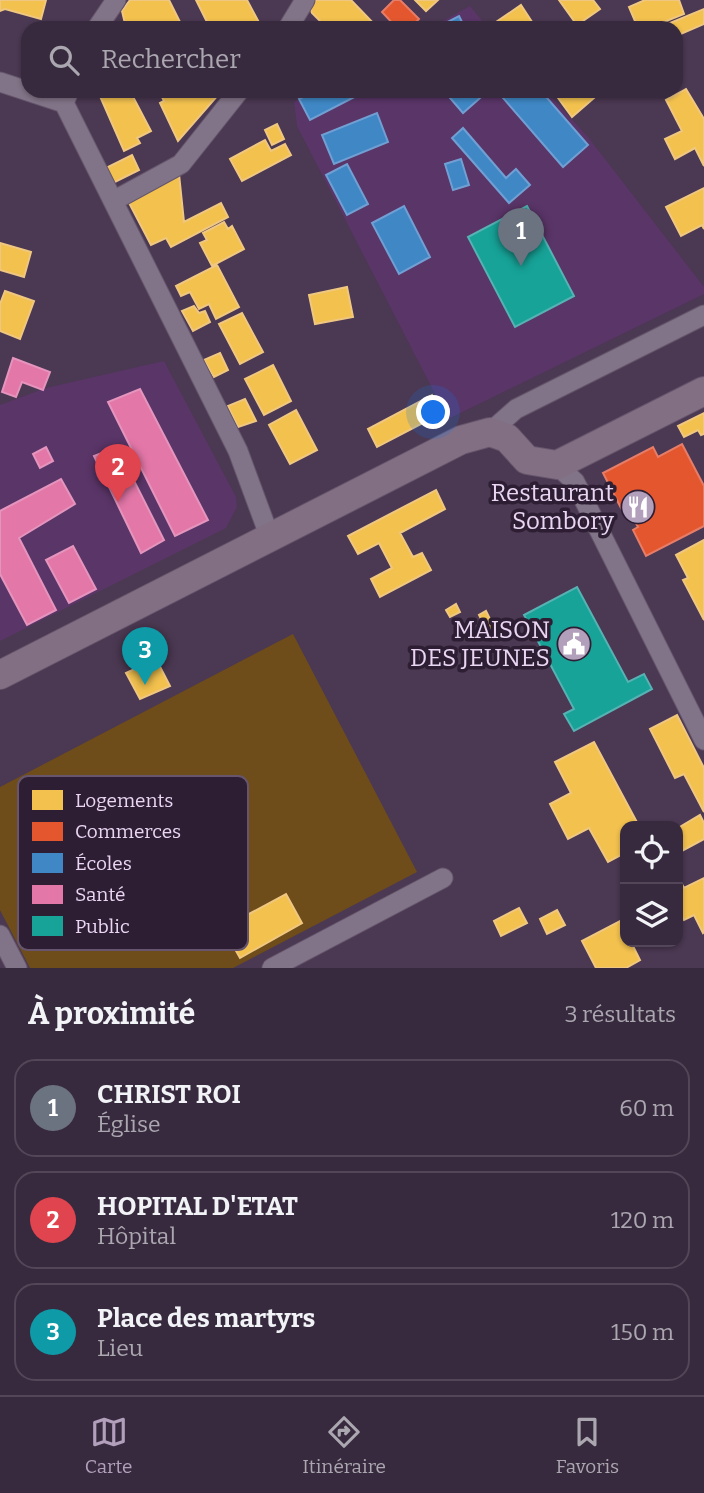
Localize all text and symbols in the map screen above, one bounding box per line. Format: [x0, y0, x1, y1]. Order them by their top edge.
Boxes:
search box [21, 21, 683, 98]
icon: search [45, 41, 83, 79]
text: Rechercher [101, 44, 241, 75]
pin: 1 [498, 208, 544, 266]
your location [416, 395, 450, 429]
pin: 2 [95, 444, 141, 502]
place label: Restaurant Sombory [491, 479, 614, 535]
restaurant icon: Restaurant Sombory [619, 488, 657, 526]
place label: MAISON DES JEUNES [410, 616, 550, 672]
public building icon: MAISON DES JEUNES [555, 625, 593, 663]
pin: 3 [122, 627, 168, 685]
legend [18, 776, 248, 950]
text: Logements [75, 789, 173, 812]
text: Commerces [75, 820, 181, 843]
map controls [620, 821, 683, 947]
button: locate [620, 821, 683, 884]
text: Écoles [75, 852, 132, 875]
text: Santé [75, 883, 125, 906]
button: layers [620, 884, 683, 947]
text: Public [75, 915, 130, 938]
text: À proximité [28, 996, 195, 1032]
text: 3 résultats [564, 1000, 676, 1028]
text: CHRIST ROI [97, 1079, 241, 1110]
text: 1 [48, 1094, 58, 1122]
text: 60 m [619, 1094, 674, 1122]
text: Église [97, 1110, 160, 1138]
text: HOPITAL D'ETAT [97, 1191, 298, 1222]
text: 2 [47, 1206, 59, 1234]
text: 120 m [611, 1206, 674, 1234]
text: Hôpital [97, 1222, 176, 1250]
text: Place des martyrs [97, 1303, 315, 1334]
text: 3 [46, 1318, 60, 1346]
text: 150 m [611, 1318, 674, 1346]
text: Lieu [97, 1334, 143, 1362]
tab: Carte [85, 1413, 132, 1478]
tab: Itinéraire [302, 1413, 386, 1478]
tab: Favoris [556, 1413, 619, 1478]

